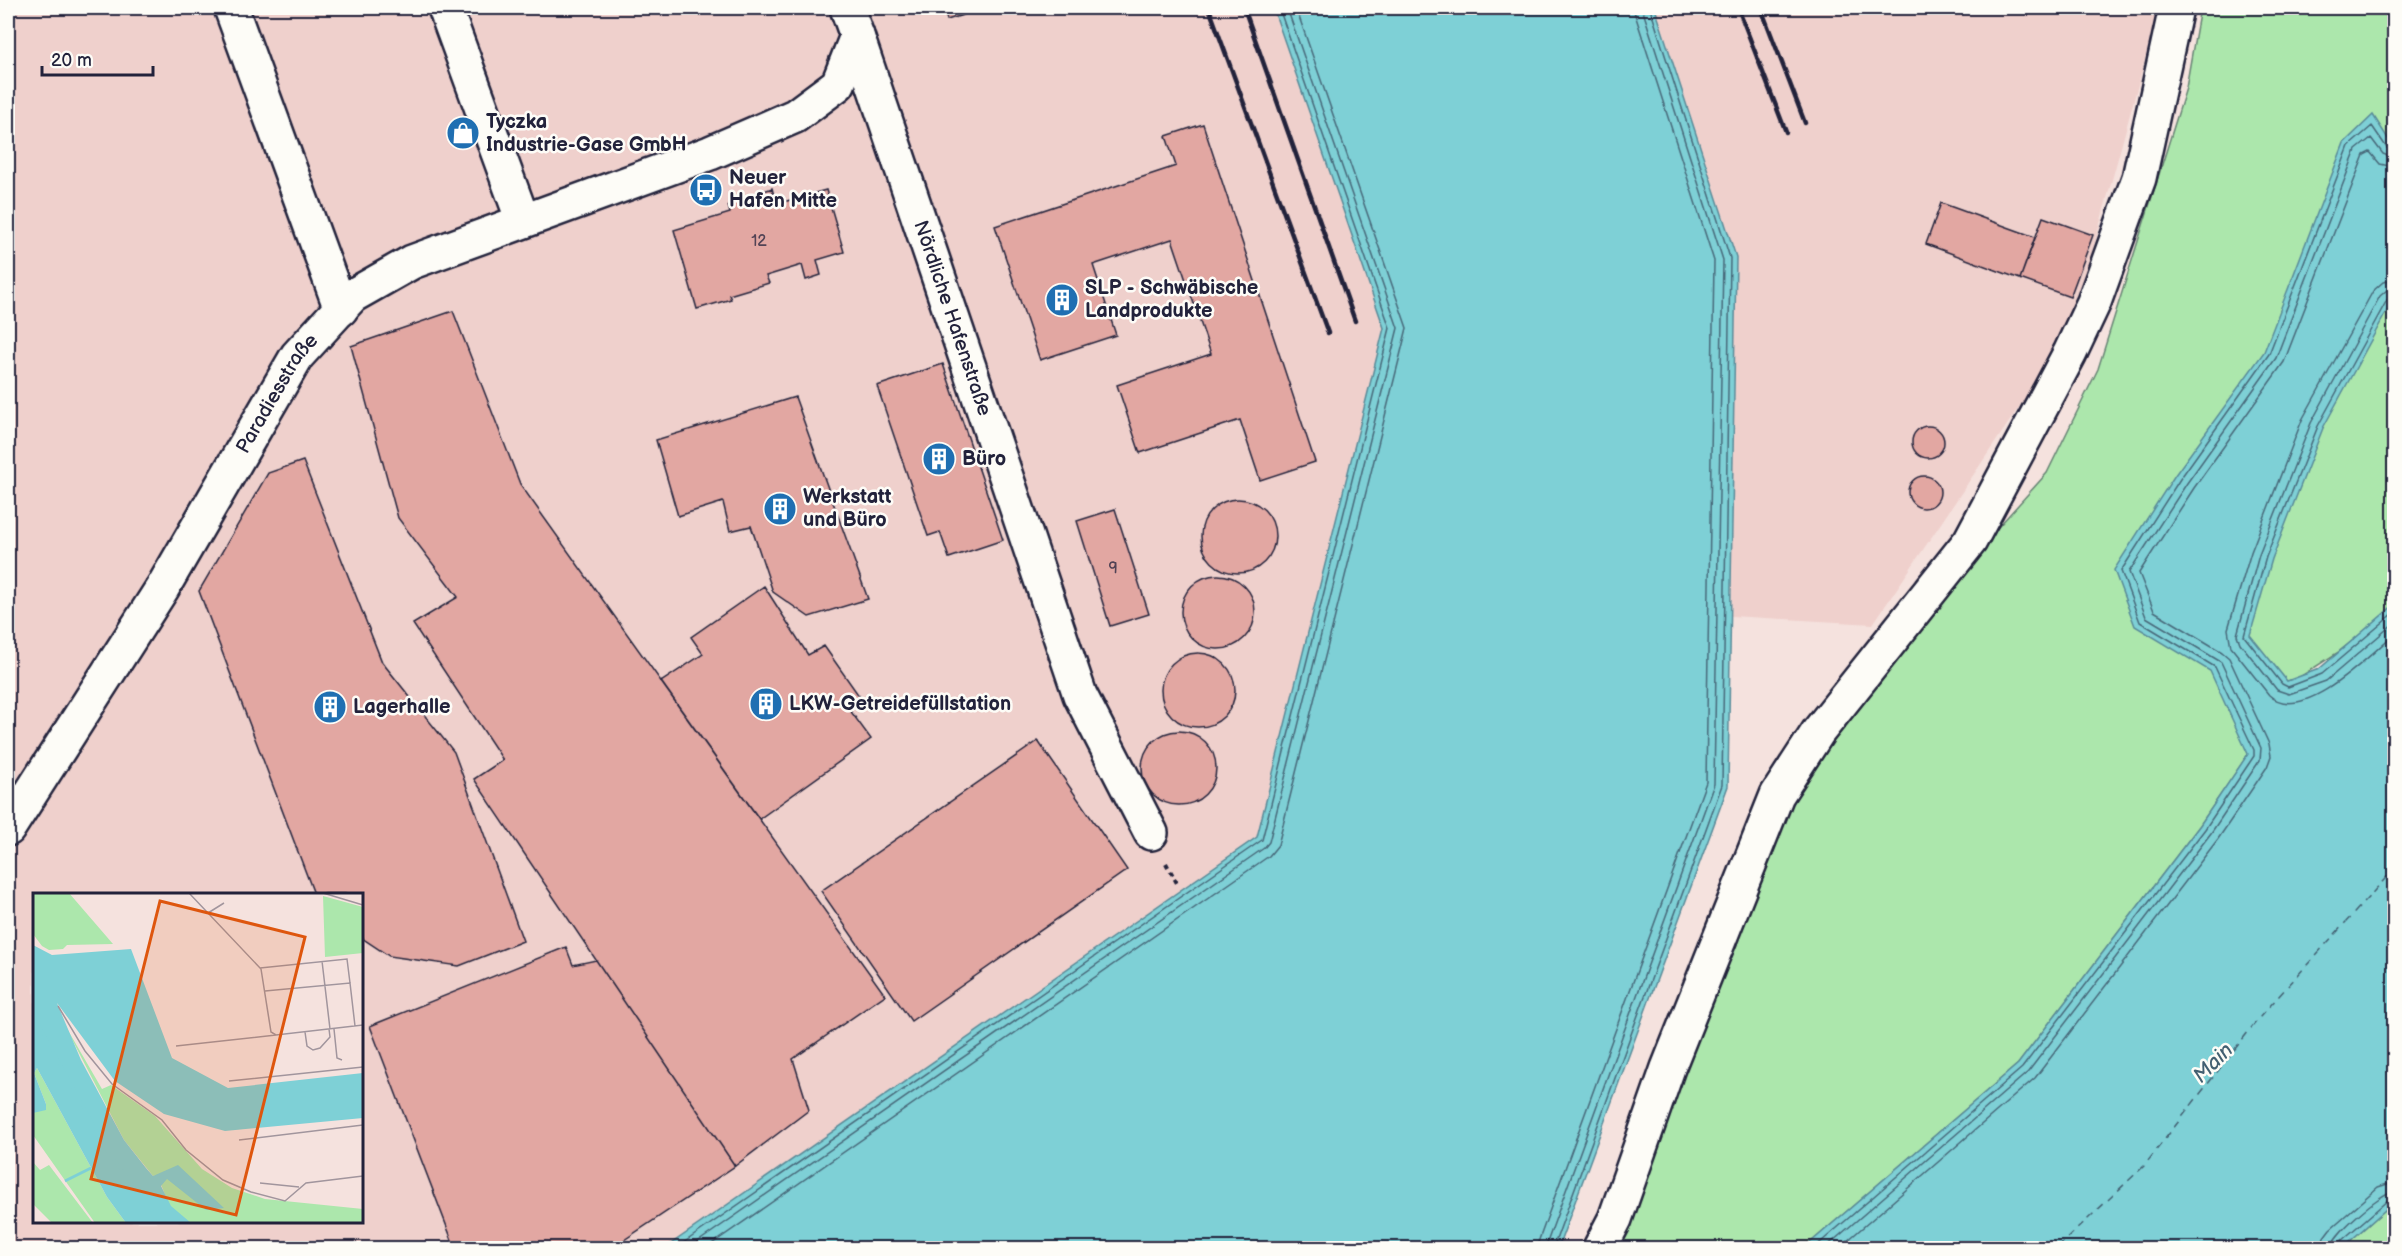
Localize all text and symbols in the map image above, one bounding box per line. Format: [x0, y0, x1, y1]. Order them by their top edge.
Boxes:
scale bar [42, 39, 153, 77]
text: 20 m [51, 50, 92, 71]
place label: Tyczka Industrie-Gase GmbH [486, 110, 687, 157]
shop icon: Tyczka Industrie-Gase GmbH [445, 115, 481, 151]
place label: Neuer Hafen Mitte [729, 166, 837, 213]
bus stop icon: Neuer Hafen Mitte [688, 172, 724, 208]
street label: Nördliche Hafenstraße [908, 218, 997, 419]
house number: 12 [751, 232, 767, 251]
place label: SLP - Schwäbische Landprodukte [1085, 276, 1258, 323]
building icon: SLP - Schwäbische Landprodukte [1044, 282, 1080, 318]
street label: Paradiesstraße [231, 329, 323, 458]
building icon: Büro [921, 441, 957, 477]
place label: Büro [962, 447, 1006, 471]
place label: Werkstatt und Büro [803, 485, 892, 532]
building icon: Werkstatt und Büro [762, 491, 798, 527]
house number: 9 [1108, 559, 1118, 578]
building icon: LKW-Getreidefüllstation [748, 686, 784, 722]
building icon: Lagerhalle [312, 689, 348, 725]
place label: LKW-Getreidefüllstation [789, 692, 1011, 716]
place label: Lagerhalle [353, 695, 450, 719]
inset map [33, 893, 363, 1223]
water label: Main [2188, 1038, 2238, 1088]

